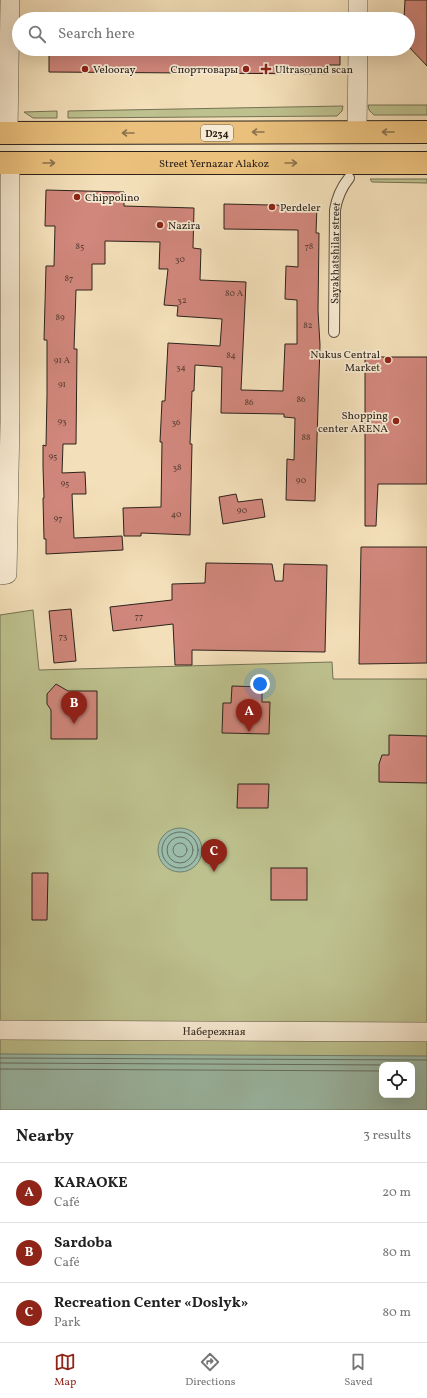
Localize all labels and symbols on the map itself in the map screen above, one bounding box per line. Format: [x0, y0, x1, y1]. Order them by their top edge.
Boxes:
place label: Velooray [93, 63, 135, 78]
place label: Спорттовары [171, 63, 238, 78]
marker: Ultrasound scan [260, 63, 272, 75]
place label: Ultrasound scan [275, 63, 353, 78]
marker: Velooray [80, 64, 90, 74]
marker: Спорттовары [241, 64, 251, 74]
road number: D234 [201, 125, 233, 141]
one-way arrow [252, 128, 265, 136]
one-way arrow [382, 128, 395, 136]
one-way arrow [122, 129, 135, 137]
street label: Street Yernazar Alakoz [159, 157, 270, 172]
one-way arrow [42, 159, 55, 167]
one-way arrow [284, 159, 297, 167]
place label: Chippolino [85, 191, 140, 206]
marker: Chippolino [72, 192, 82, 202]
place label: Perdeler [280, 201, 321, 216]
street label: Sayakhatshilar street [328, 201, 345, 304]
marker: Perdeler [267, 202, 277, 212]
place label: Nazira [168, 219, 201, 234]
marker: Nazira [155, 220, 165, 230]
house number: 85 [76, 240, 84, 253]
house number: 78 [305, 240, 314, 253]
house number: 30 [175, 253, 186, 266]
house number: 87 [65, 272, 73, 285]
house number: 80 А [225, 287, 244, 300]
house number: 32 [177, 294, 187, 307]
house number: 89 [55, 311, 65, 324]
house number: 82 [303, 319, 313, 332]
place label: Nukus Central Market [310, 348, 380, 376]
house number: 84 [226, 349, 236, 362]
house number: 91 А [54, 354, 71, 367]
marker: Nukus Central Market [383, 355, 393, 365]
house number: 34 [176, 361, 186, 374]
house number: 91 [58, 378, 66, 391]
house number: 86 [296, 393, 306, 406]
house number: 86 [244, 396, 254, 409]
place label: Shopping center ARENA [318, 409, 388, 437]
house number: 93 [57, 415, 67, 428]
house number: 36 [171, 416, 181, 429]
marker: Shopping center ARENA [391, 416, 401, 426]
house number: 88 [301, 431, 311, 444]
house number: 95 [49, 450, 57, 463]
house number: 38 [172, 461, 182, 474]
house number: 90 [296, 474, 307, 487]
house number: 95 [61, 477, 69, 490]
house number: 90 [237, 504, 248, 517]
house number: 40 [171, 508, 182, 521]
house number: 97 [53, 512, 63, 525]
house number: 77 [135, 610, 143, 623]
house number: 73 [59, 630, 68, 643]
your location [250, 674, 270, 694]
pin: B [61, 691, 87, 724]
pin: A [236, 699, 262, 732]
pin: C [201, 839, 227, 872]
street label: Набережная [182, 1025, 246, 1040]

